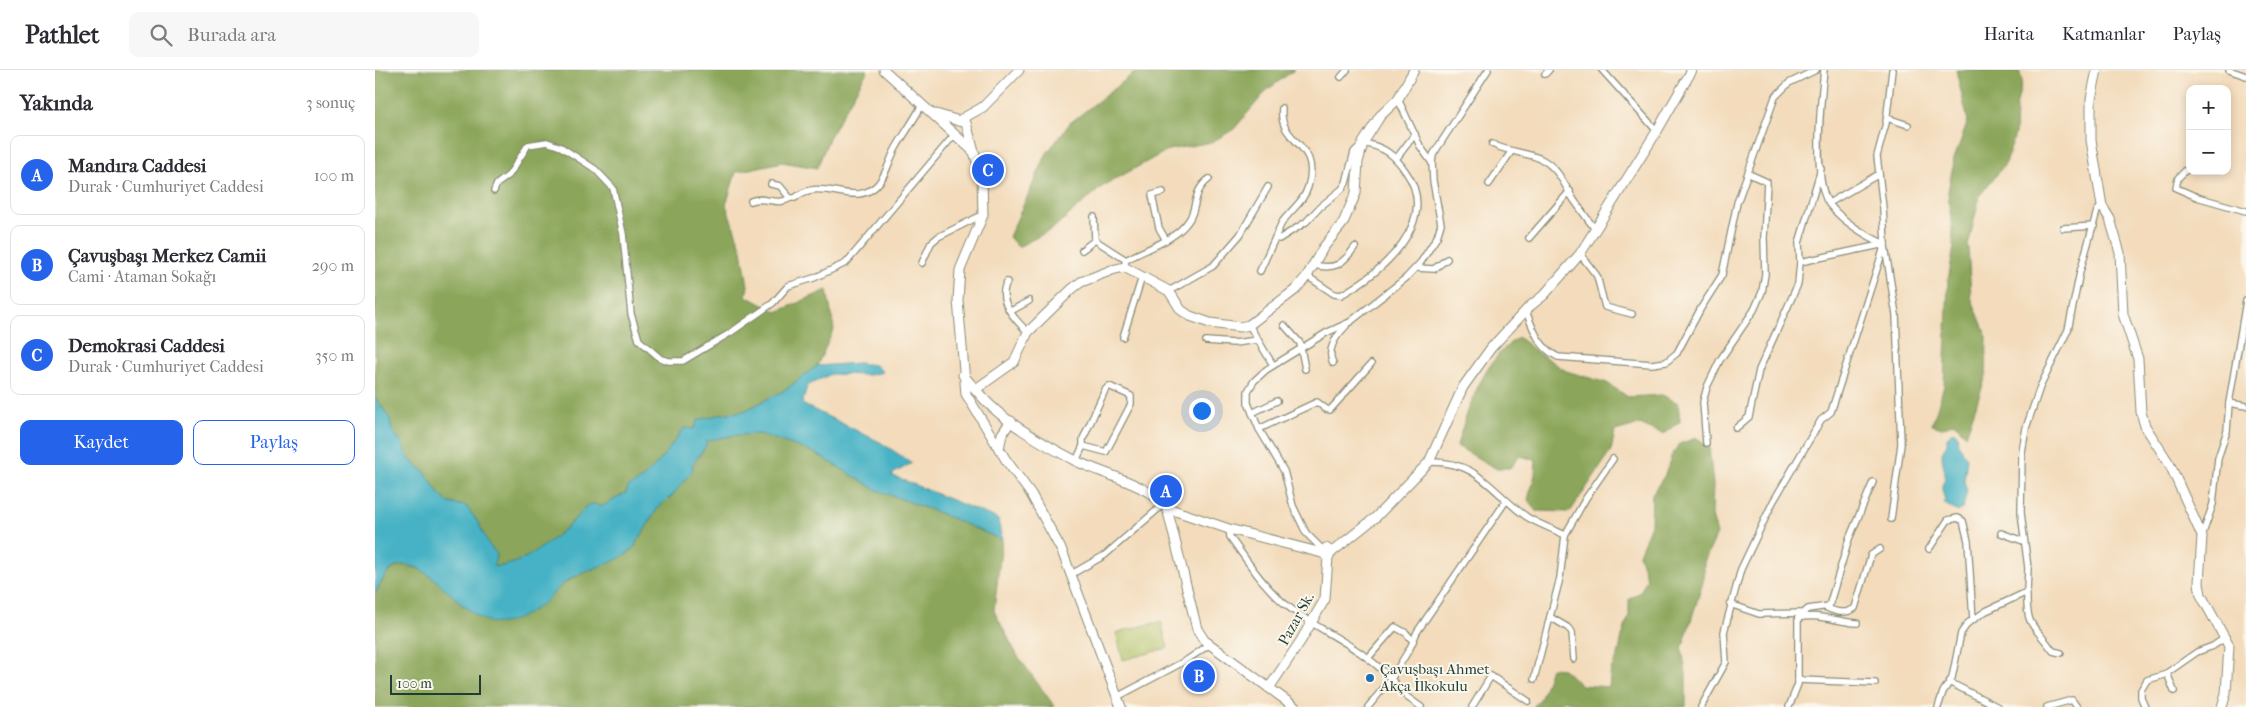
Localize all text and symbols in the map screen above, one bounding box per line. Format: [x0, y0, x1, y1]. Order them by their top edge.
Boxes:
search box [129, 12, 479, 57]
text: Pathlet [25, 21, 99, 49]
icon: search [147, 21, 175, 49]
text: Burada ara [187, 24, 276, 46]
text: Harita [1984, 24, 2034, 45]
text: Katmanlar [2062, 24, 2145, 45]
text: Paylaş [2173, 24, 2221, 45]
map controls [2186, 85, 2231, 175]
button: + [2186, 85, 2231, 130]
text: Yakında [20, 91, 93, 115]
text: 3 sonuç [306, 93, 355, 112]
button: − [2186, 130, 2231, 175]
pin: C [972, 151, 1004, 189]
text: Mandıra Caddesi [68, 155, 206, 177]
text: A [32, 166, 42, 185]
text: 100 m [314, 166, 354, 185]
text: Durak · Cumhuriyet Caddesi [68, 177, 264, 196]
text: Çavuşbaşı Merkez Camii [68, 245, 266, 267]
text: B [32, 256, 42, 275]
text: 290 m [312, 256, 354, 275]
text: Cami · Ataman Sokağı [68, 267, 216, 286]
text: Demokrasi Caddesi [68, 335, 225, 357]
text: C [32, 346, 42, 365]
text: 350 m [315, 346, 354, 365]
text: Durak · Cumhuriyet Caddesi [68, 357, 264, 376]
your location [1189, 398, 1215, 424]
button: Kaydet [20, 420, 183, 465]
button: Paylaş [193, 420, 355, 465]
pin: A [1150, 472, 1182, 510]
street label: Pazar Sk. [1274, 589, 1318, 649]
pin: B [1183, 657, 1215, 695]
place label: Çavuşbaşı Ahmet Akça İlkokulu [1379, 660, 1490, 695]
scale bar [390, 672, 481, 695]
marker: Çavuşbaşı Ahmet Akça İlkokulu [1364, 672, 1376, 684]
text: 100 m [397, 675, 432, 692]

